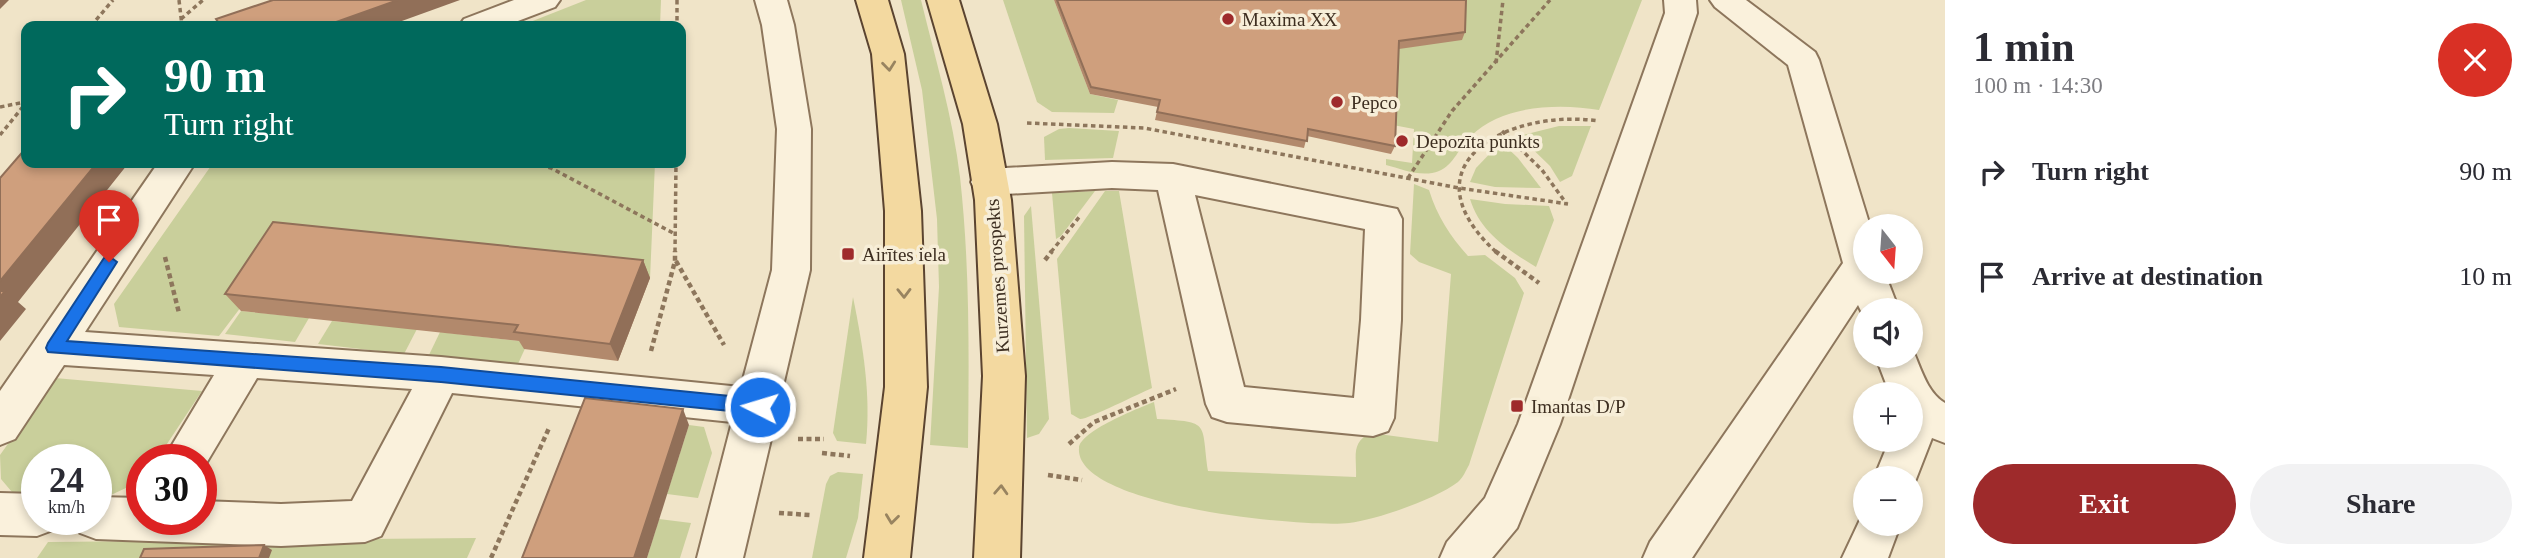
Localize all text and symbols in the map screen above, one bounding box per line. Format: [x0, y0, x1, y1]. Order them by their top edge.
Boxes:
place label: Maxima XX [1242, 9, 1338, 30]
marker: Maxima XX [1220, 11, 1236, 27]
button: close [2438, 23, 2512, 97]
text: 1 min [1973, 24, 2075, 70]
text: 90 m [164, 48, 266, 103]
icon: right [49, 49, 140, 140]
one-way arrow [881, 61, 896, 72]
text: 100 m · 14:30 [1973, 73, 2103, 98]
place label: Pepco [1351, 92, 1397, 113]
marker: Pepco [1329, 94, 1345, 110]
text: Turn right [164, 106, 294, 142]
place label: Depozīta punkts [1416, 131, 1540, 152]
marker: Depozīta punkts [1394, 133, 1410, 149]
icon: right [1973, 153, 2011, 191]
text: Turn right [2032, 157, 2149, 186]
text: 90 m [2459, 157, 2512, 186]
pin [79, 190, 139, 262]
street label: Kurzemes prospekts [982, 198, 1013, 354]
icon: arrive [90, 201, 128, 239]
north arrow [1853, 214, 1923, 284]
map controls [1853, 214, 1923, 536]
place label: Airītes iela [862, 244, 946, 265]
marker: Airītes iela [840, 246, 856, 262]
icon: arrive [1973, 258, 2011, 296]
text: Arrive at destination [2032, 262, 2263, 291]
text: 10 m [2459, 262, 2512, 291]
one-way arrow [896, 288, 912, 298]
button: sound [1853, 298, 1923, 368]
position arrow [723, 370, 797, 444]
button: + [1853, 382, 1923, 452]
place label: Imantas D/P [1531, 396, 1625, 417]
marker: Imantas D/P [1509, 398, 1525, 414]
speed limit sign: 30 [126, 444, 217, 535]
text: 24 [49, 461, 84, 500]
button: Exit [1973, 464, 2236, 544]
button: Share [2250, 464, 2512, 544]
button: − [1853, 466, 1923, 536]
one-way arrow [993, 484, 1008, 495]
text: km/h [48, 497, 85, 517]
one-way arrow [884, 513, 899, 525]

